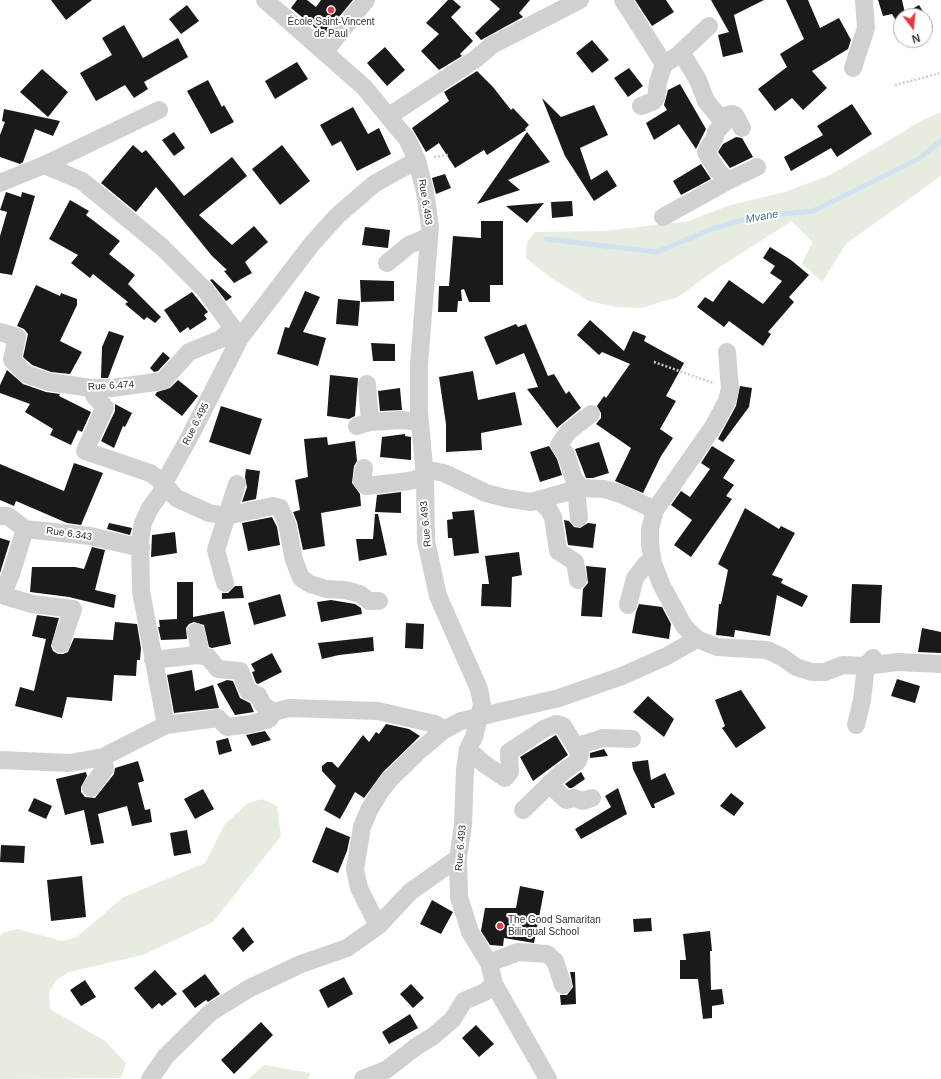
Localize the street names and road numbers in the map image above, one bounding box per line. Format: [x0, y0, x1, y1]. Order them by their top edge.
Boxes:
street label: Rue 6.493 [415, 178, 435, 226]
street label: Rue 6.474 [88, 379, 134, 393]
street label: Rue 6.495 [180, 401, 212, 447]
street label: Rue 6.493 [418, 500, 434, 548]
street label: Rue 6.343 [45, 525, 93, 543]
street label: Rue 6.493 [453, 824, 469, 872]

